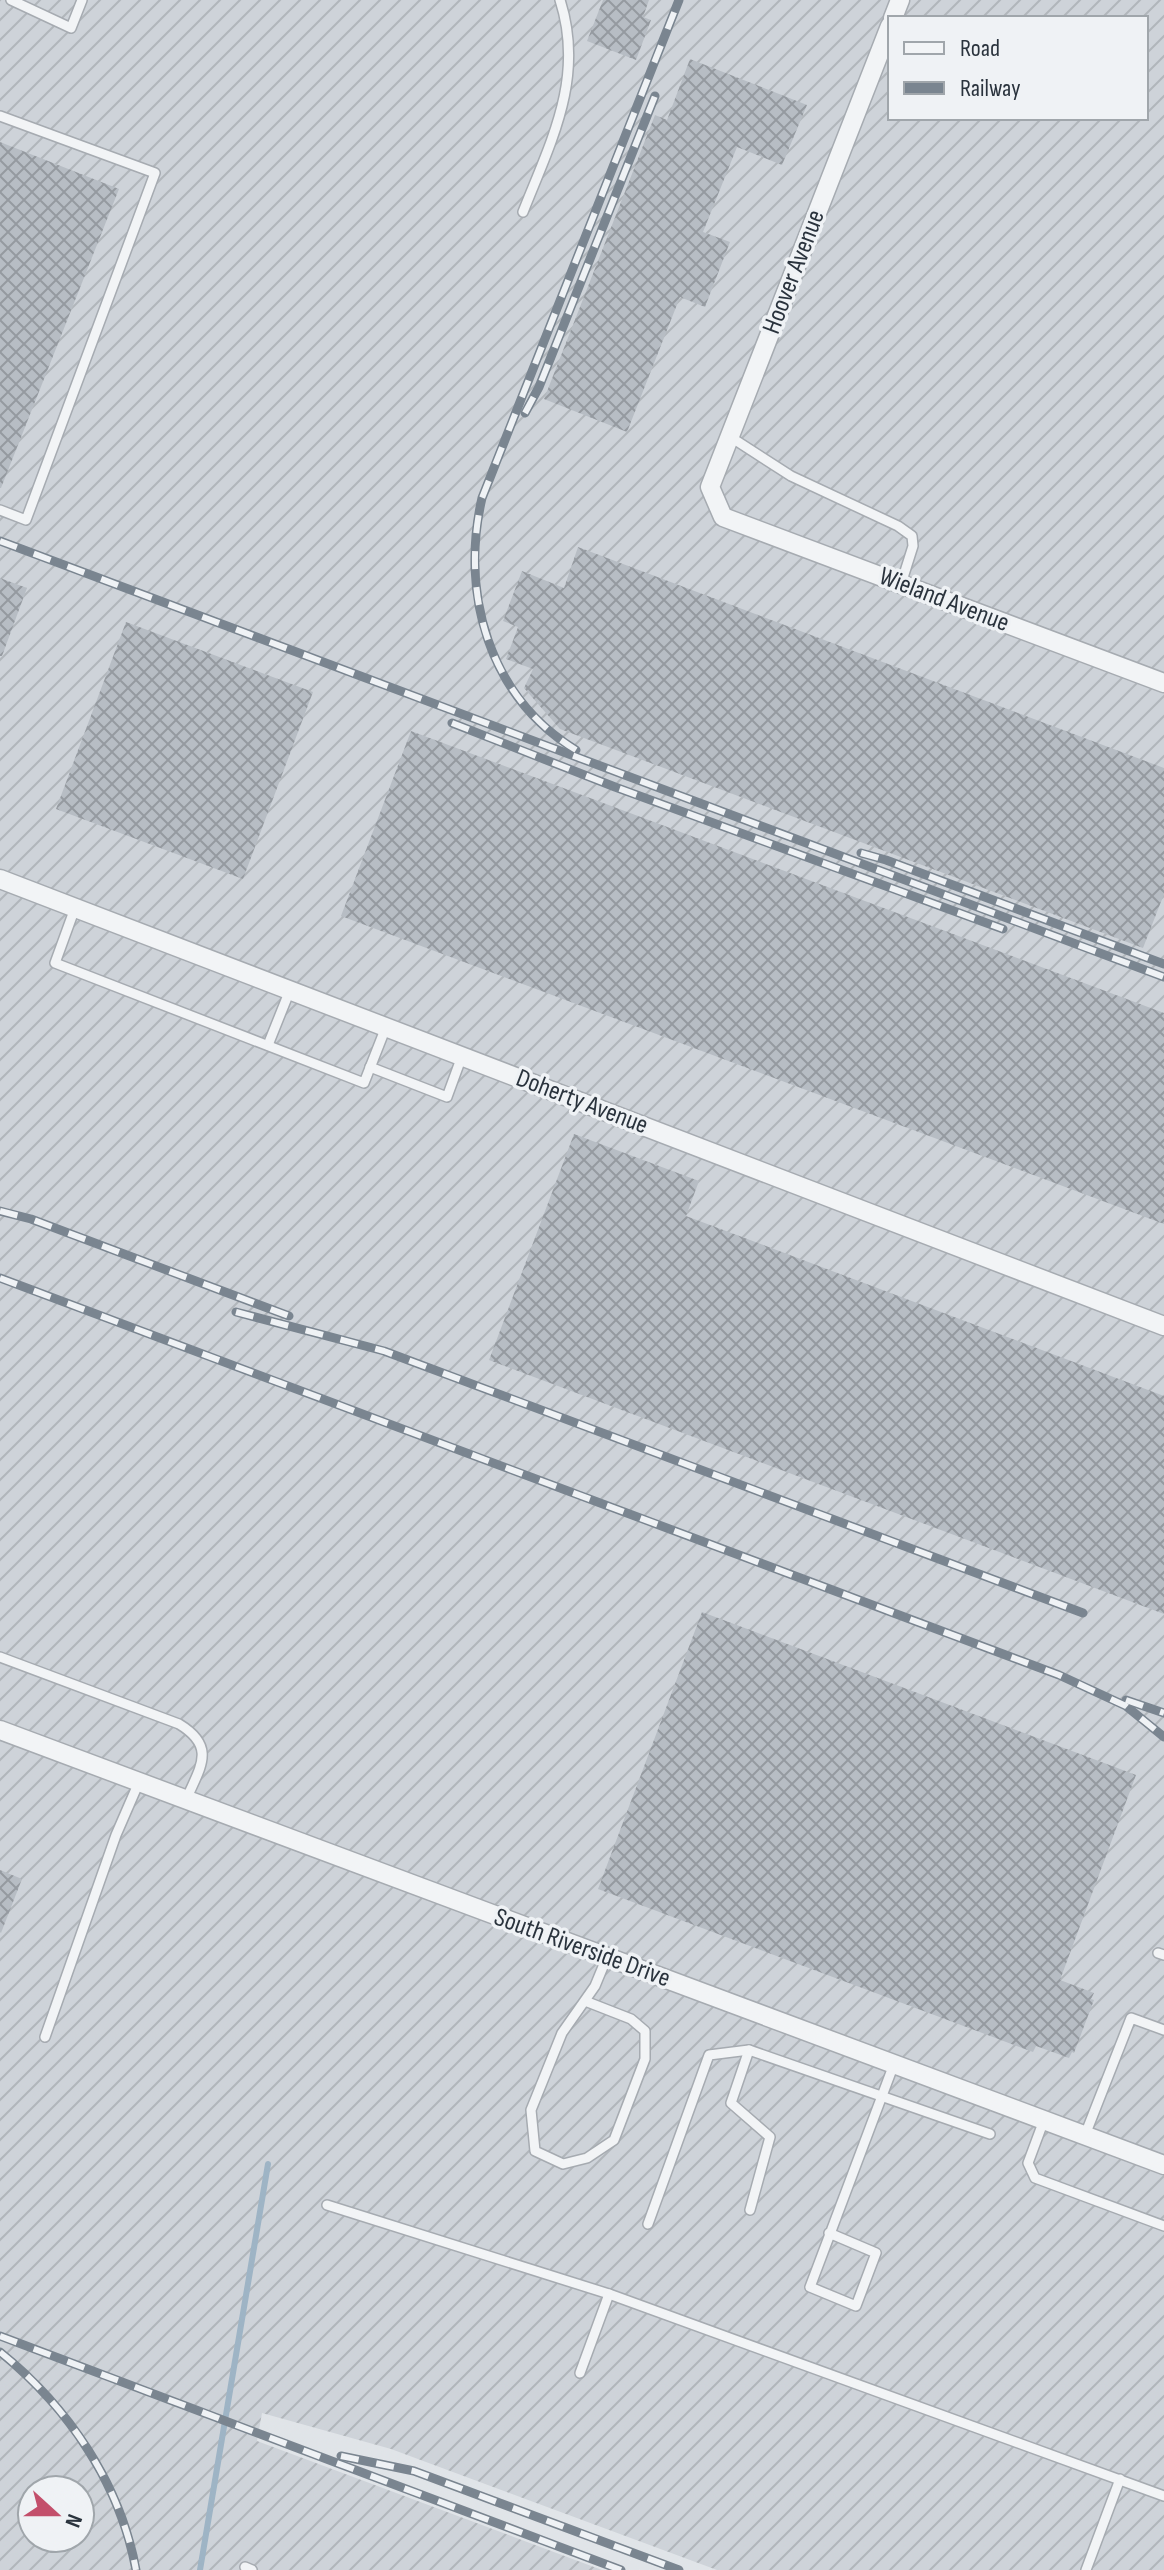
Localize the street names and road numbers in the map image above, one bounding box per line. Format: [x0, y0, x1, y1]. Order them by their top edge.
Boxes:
street label: Hoover Avenue [756, 206, 832, 338]
street label: Wieland Avenue [875, 561, 1013, 639]
street label: Doherty Avenue [512, 1063, 652, 1141]
street label: South Riverside Drive [490, 1902, 674, 1994]

